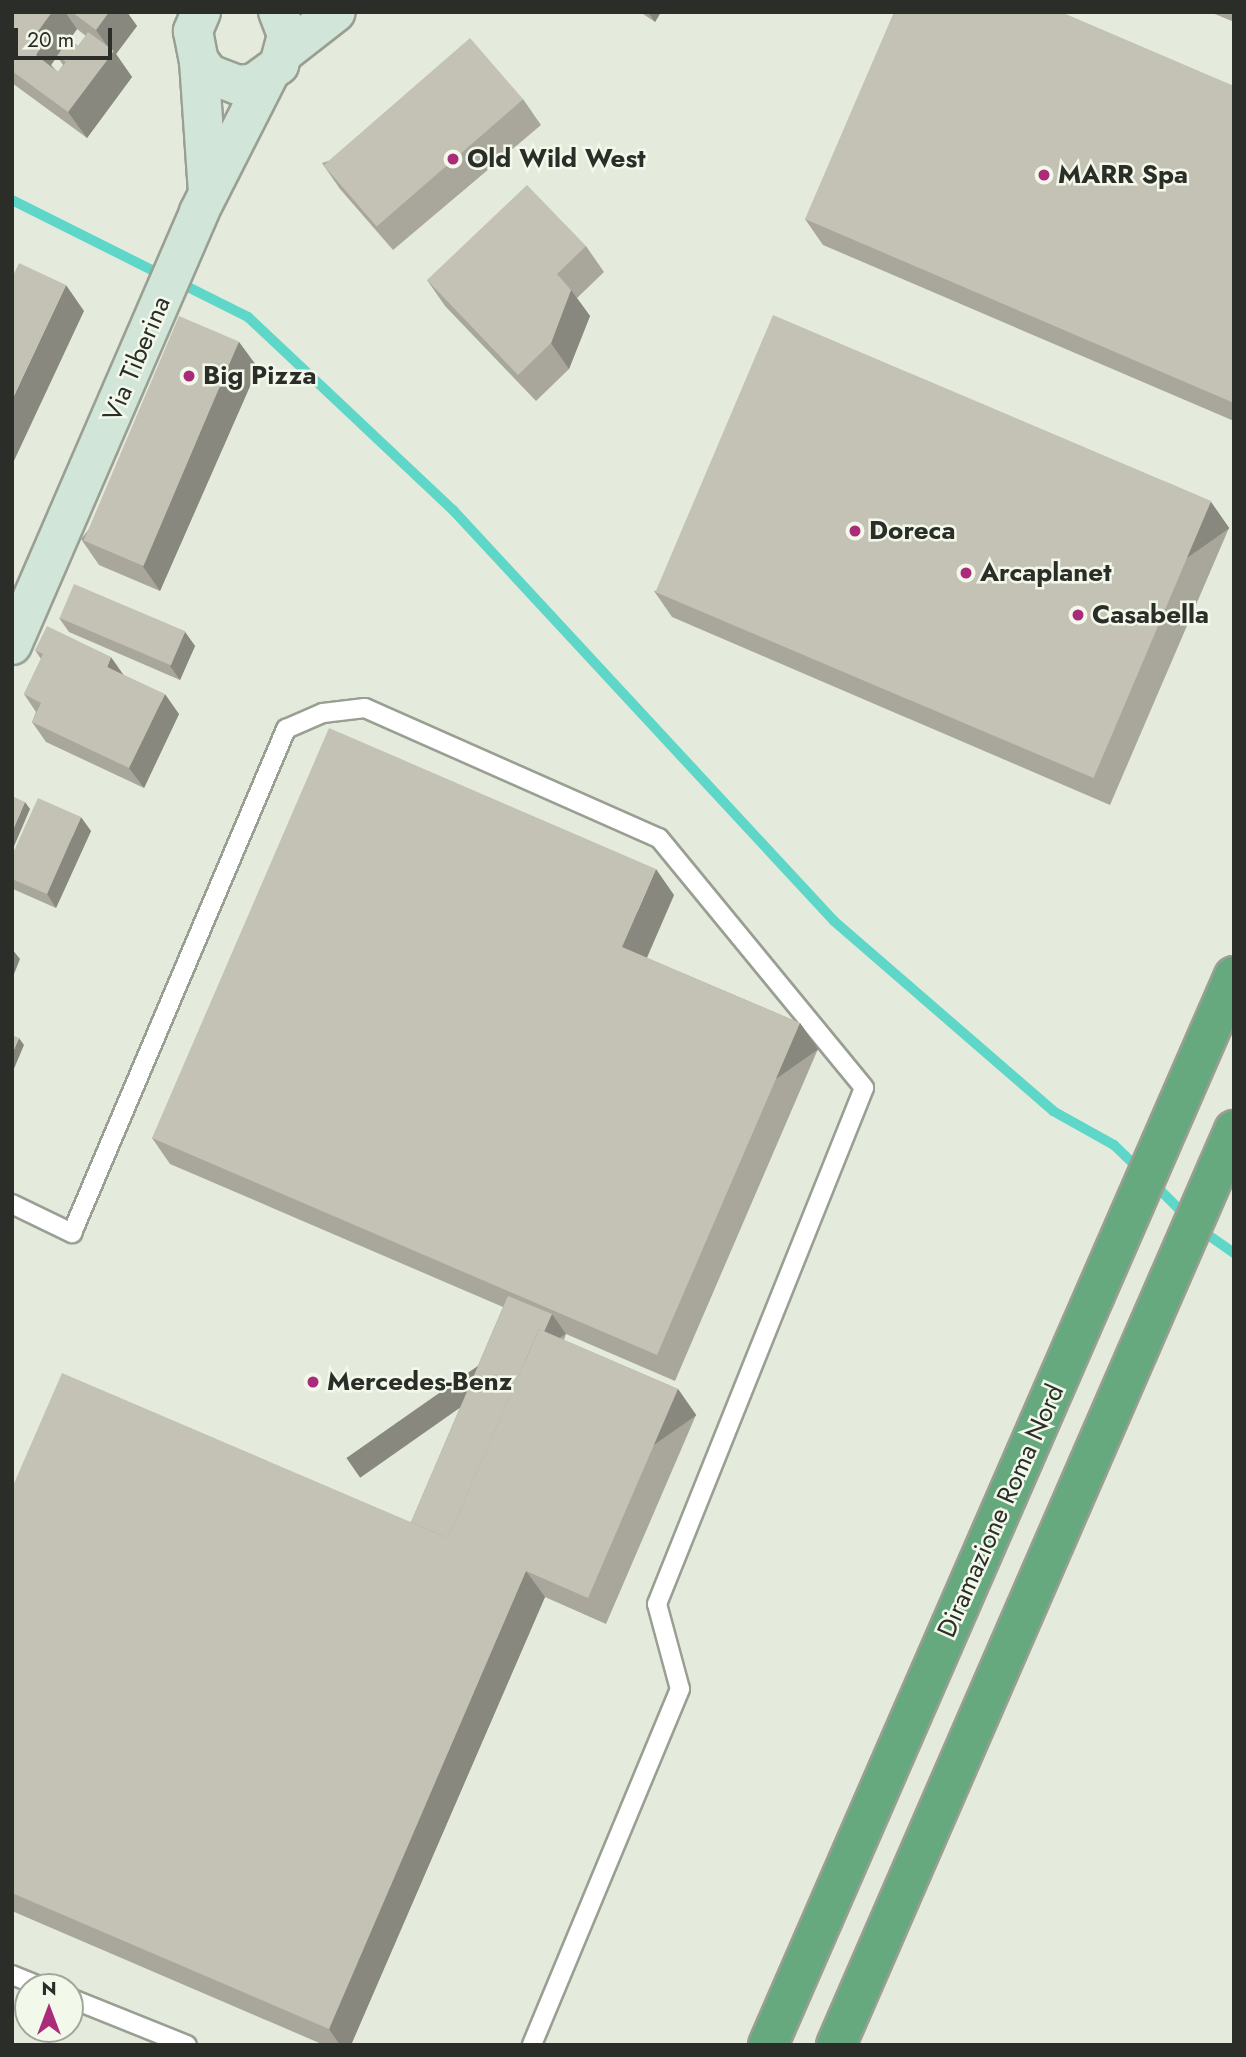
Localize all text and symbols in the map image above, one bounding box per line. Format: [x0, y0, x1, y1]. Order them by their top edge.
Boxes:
scale bar [18, 14, 116, 58]
text: 20 m [27, 25, 74, 55]
place label: Old Wild West [467, 143, 646, 175]
marker: Old Wild West [445, 151, 461, 167]
place label: MARR Spa [1058, 159, 1188, 191]
marker: MARR Spa [1036, 167, 1052, 183]
street label: Via Tiberina [97, 292, 177, 426]
place label: Big Pizza [203, 360, 316, 392]
marker: Big Pizza [181, 368, 197, 384]
place label: Doreca [869, 515, 955, 547]
marker: Doreca [847, 523, 863, 539]
place label: Arcaplanet [980, 557, 1111, 589]
marker: Arcaplanet [958, 565, 974, 581]
place label: Casabella [1092, 599, 1209, 631]
marker: Casabella [1070, 607, 1086, 623]
place label: Mercedes-Benz [327, 1366, 512, 1398]
marker: Mercedes-Benz [305, 1374, 321, 1390]
street label: Diramazione Roma Nord [931, 1380, 1071, 1642]
north arrow [14, 1973, 84, 2043]
text: N [41, 1975, 57, 2002]

